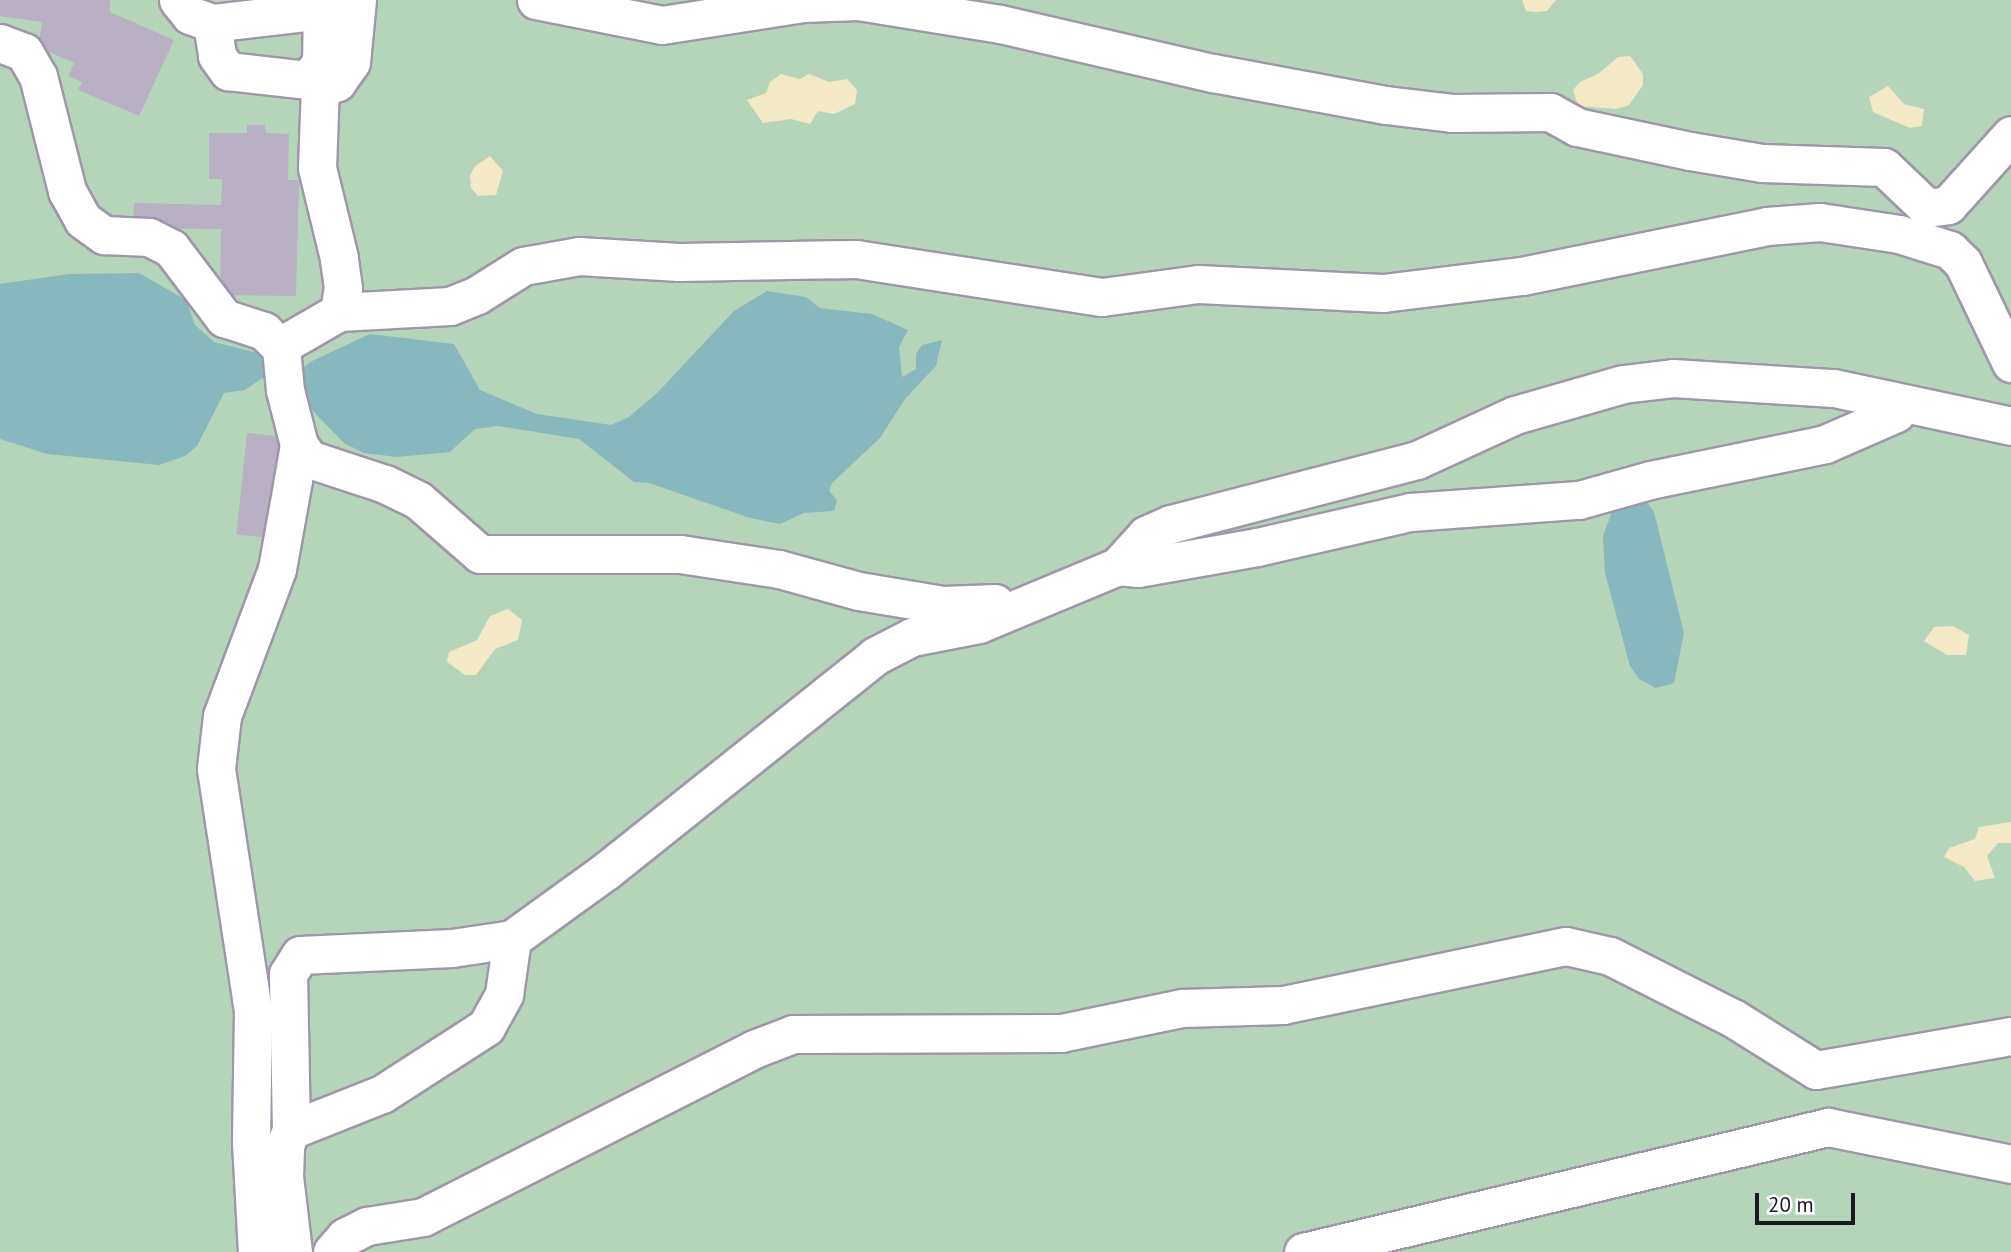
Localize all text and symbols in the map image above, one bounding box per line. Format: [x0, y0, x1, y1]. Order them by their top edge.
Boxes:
scale bar [1759, 1178, 1859, 1222]
text: 20 m [1768, 1191, 1814, 1218]

